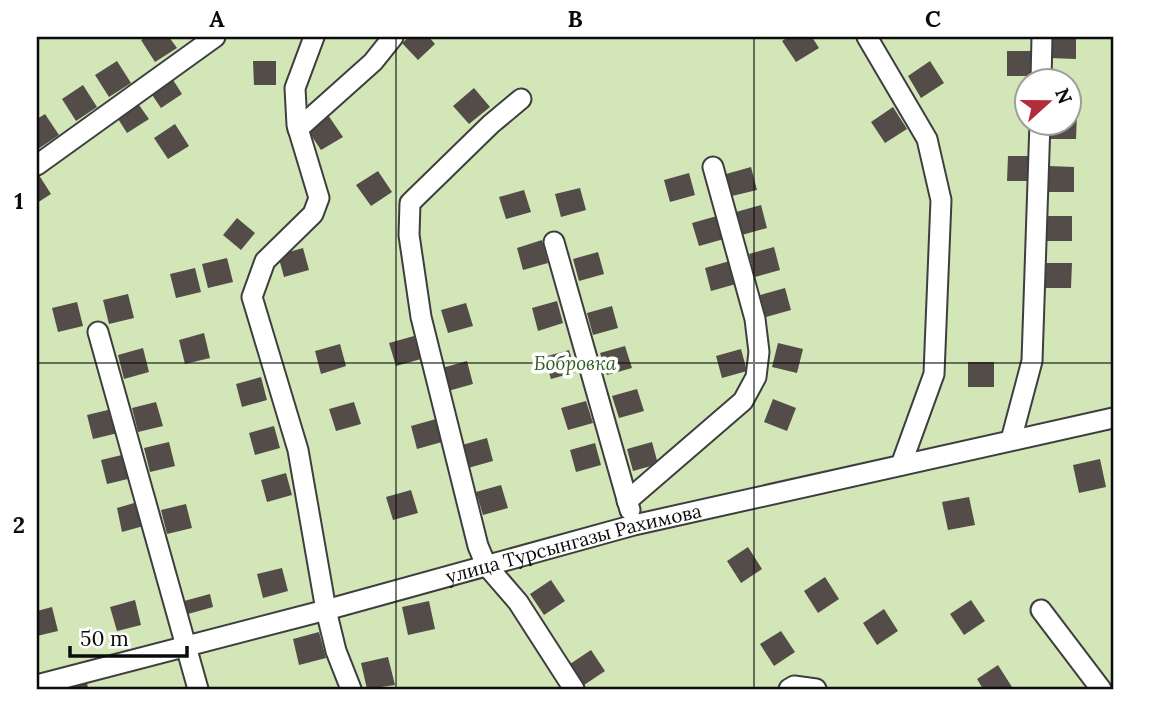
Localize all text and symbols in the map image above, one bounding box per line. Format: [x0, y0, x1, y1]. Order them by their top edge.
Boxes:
text: A [209, 4, 225, 33]
text: B [567, 4, 583, 33]
text: C [925, 4, 941, 33]
north arrow [1014, 66, 1084, 136]
text: N [1050, 85, 1078, 107]
text: 1 [14, 186, 24, 215]
park label: Бобровка [534, 351, 617, 375]
street label: улица Турсынгазы Рахимова [443, 498, 704, 588]
text: 2 [13, 510, 25, 539]
scale bar [70, 614, 187, 658]
text: 50 m [80, 625, 129, 652]

